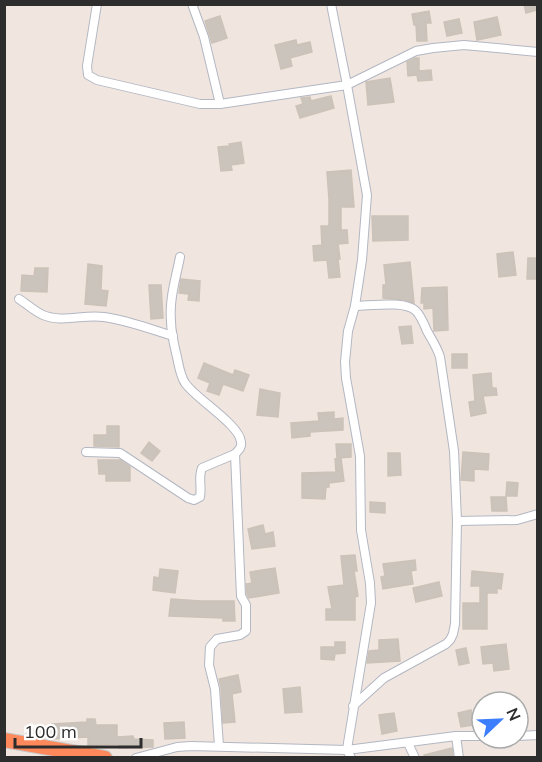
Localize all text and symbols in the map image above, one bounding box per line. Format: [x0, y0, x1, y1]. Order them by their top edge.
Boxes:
north arrow [470, 690, 530, 750]
text: N [502, 705, 525, 724]
scale bar [15, 711, 141, 749]
text: 100 m [24, 720, 77, 743]

